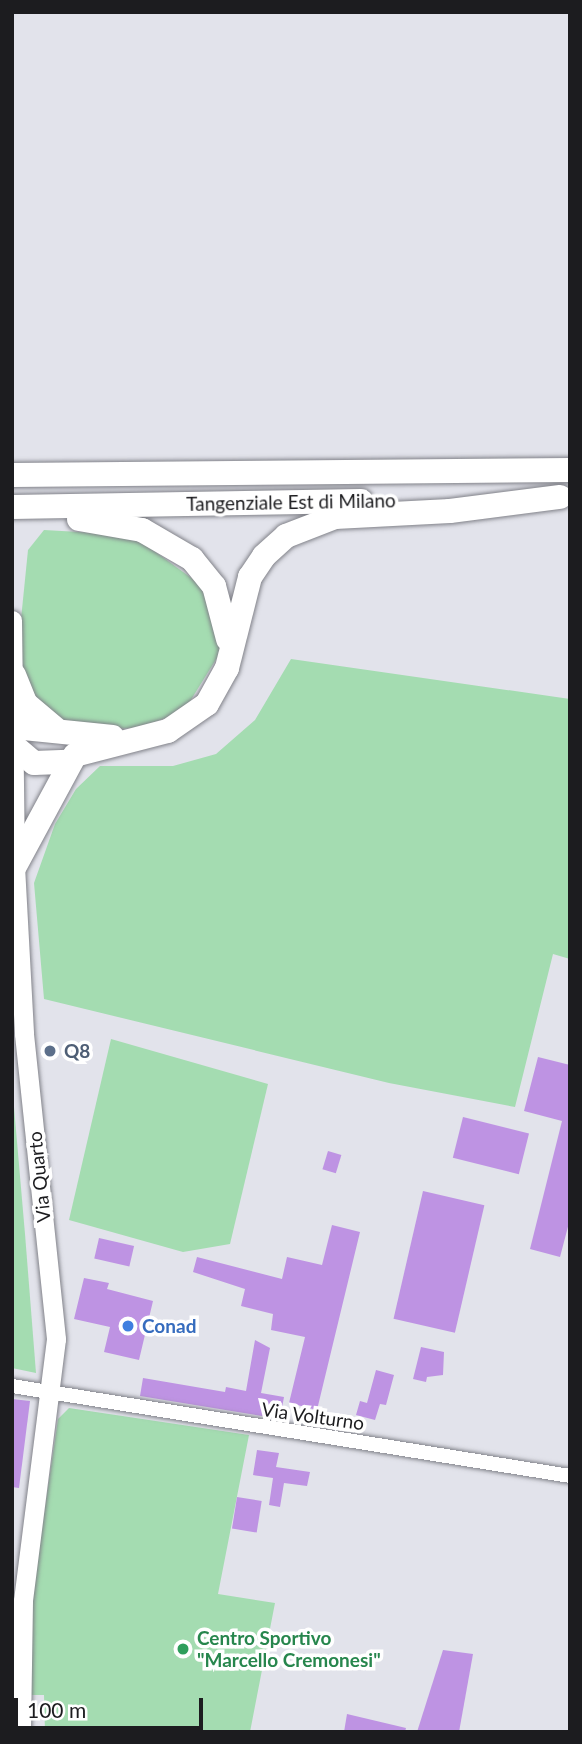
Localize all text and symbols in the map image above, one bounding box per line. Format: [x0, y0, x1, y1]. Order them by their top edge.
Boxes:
street label: Tangenziale Est di Milano [186, 489, 396, 515]
place label: Q8 [64, 1040, 90, 1062]
marker: Q8 [42, 1043, 58, 1059]
street label: Via Quarto [23, 1130, 55, 1224]
place label: Conad [142, 1315, 196, 1337]
marker: Conad [120, 1318, 136, 1334]
street label: Via Volturno [260, 1397, 366, 1435]
place label: Centro Sportivo "Marcello Cremonesi" [197, 1627, 381, 1671]
marker: Centro Sportivo "Marcello Cremonesi" [175, 1641, 191, 1657]
scale bar [18, 1684, 206, 1728]
text: 100 m [27, 1697, 86, 1722]

